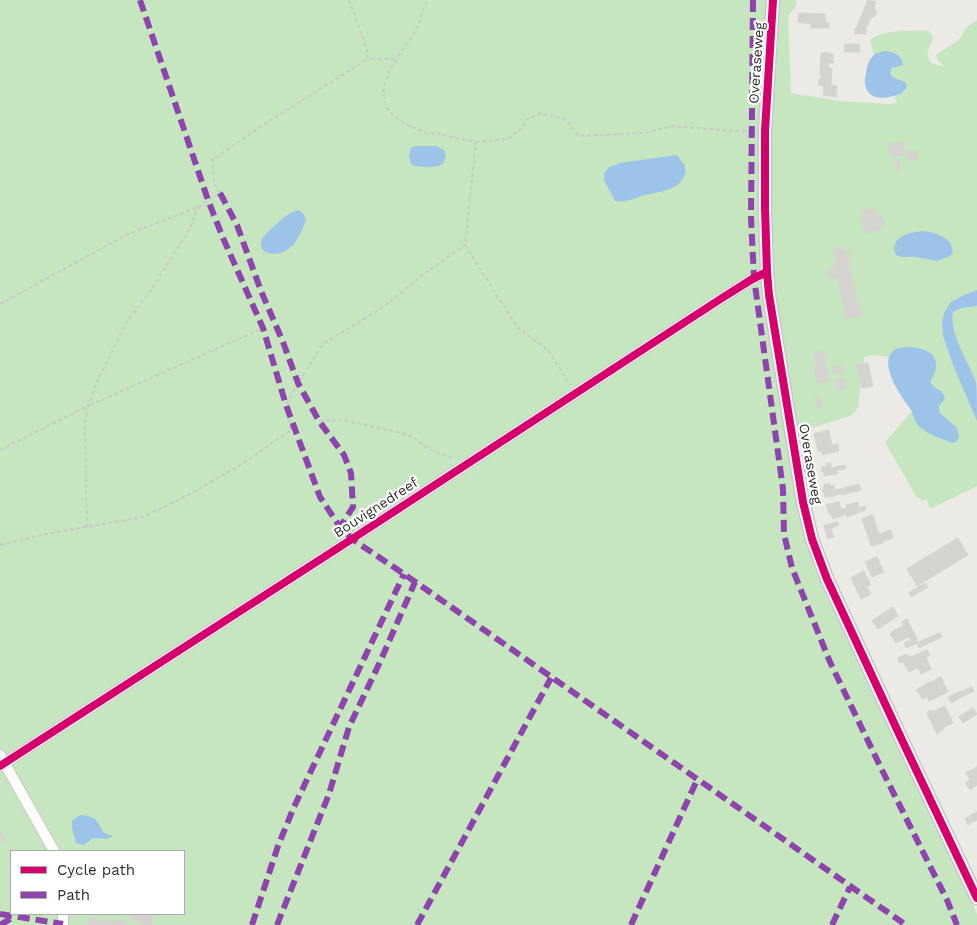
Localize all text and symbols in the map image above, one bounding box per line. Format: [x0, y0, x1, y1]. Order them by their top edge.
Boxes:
street label: Overaseweg [746, 22, 768, 104]
street label: Overaseweg [795, 422, 825, 506]
street label: Bouvignedreef [331, 474, 421, 542]
legend [10, 850, 185, 915]
text: Cycle path [57, 861, 135, 879]
text: Path [57, 886, 90, 904]

